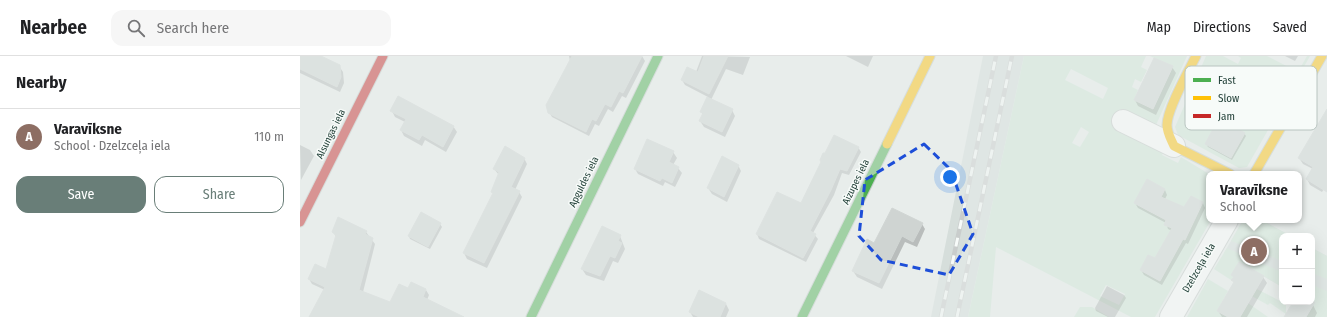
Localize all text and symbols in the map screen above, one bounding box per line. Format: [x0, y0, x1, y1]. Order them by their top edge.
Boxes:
search box [111, 10, 391, 46]
text: Nearbee [20, 16, 87, 39]
icon: search [125, 17, 147, 39]
text: Search here [157, 19, 229, 37]
text: Map [1147, 19, 1171, 36]
text: Directions [1193, 19, 1251, 36]
text: Saved [1273, 19, 1307, 36]
legend [1185, 66, 1317, 130]
text: Nearby [16, 72, 67, 93]
text: Fast [1218, 74, 1236, 87]
text: Slow [1218, 92, 1239, 105]
street label: Alsungas iela [314, 107, 348, 161]
text: Jam [1218, 110, 1235, 123]
text: Varavīksne [54, 120, 122, 138]
text: A [25, 129, 33, 144]
text: 110 m [254, 129, 284, 144]
text: School · Dzelzceļa iela [54, 138, 170, 153]
street label: Apguldes iela [567, 155, 601, 209]
street label: Aizupes iela [840, 157, 872, 207]
your location [940, 167, 960, 187]
popup [1206, 171, 1302, 223]
button: Save [16, 176, 146, 213]
button: Share [154, 176, 284, 213]
text: Varavīksne [1220, 181, 1288, 199]
text: School [1220, 199, 1256, 214]
map controls [1279, 233, 1315, 305]
button: + [1279, 233, 1315, 269]
pin: A [1241, 236, 1267, 266]
street label: Dzelzceļa iela [1180, 241, 1218, 295]
button: − [1279, 269, 1315, 305]

